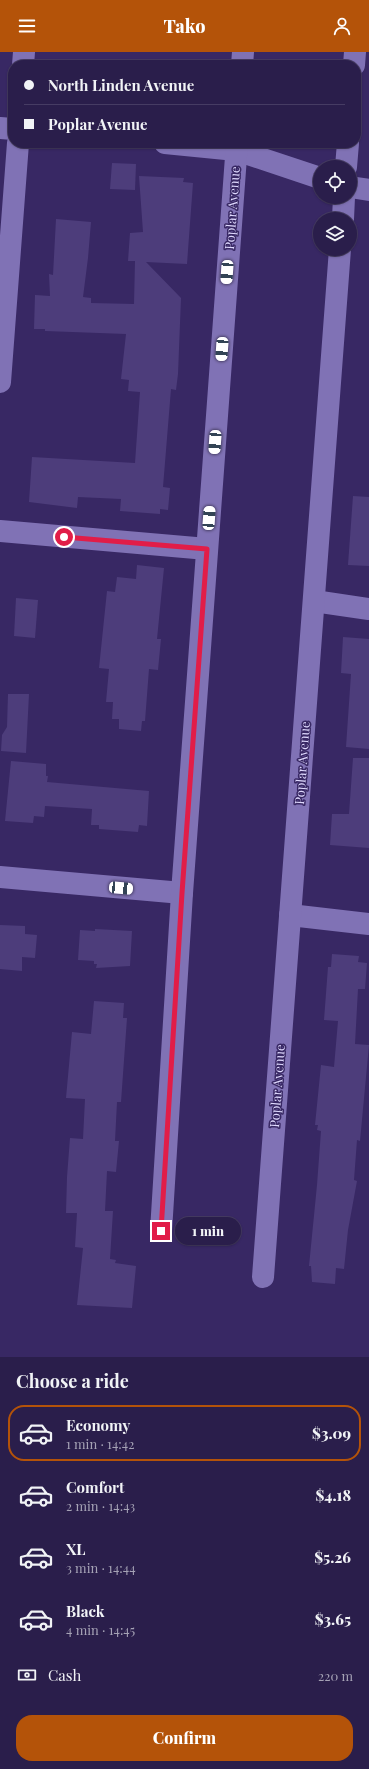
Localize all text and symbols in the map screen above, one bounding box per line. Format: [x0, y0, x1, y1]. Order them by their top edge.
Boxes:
text: Tako [164, 14, 205, 38]
icon: menu [16, 15, 38, 37]
icon: person [331, 15, 353, 37]
text: North Linden Avenue [48, 75, 194, 95]
text: Poplar Avenue [48, 114, 148, 134]
map controls [313, 160, 357, 256]
button: locate [313, 160, 357, 204]
street label: Poplar Avenue [220, 165, 243, 250]
button: layers [313, 212, 357, 256]
car [220, 260, 234, 284]
car [215, 337, 229, 361]
car [208, 430, 222, 454]
car [202, 506, 216, 530]
route start [55, 528, 73, 546]
street label: Poplar Avenue [290, 720, 313, 805]
car [109, 881, 133, 895]
street label: Poplar Avenue [265, 1043, 288, 1128]
callout: 1 min [175, 1217, 241, 1245]
route end [152, 1222, 170, 1240]
text: 1 min [192, 1222, 224, 1239]
text: Choose a ride [16, 1369, 129, 1393]
icon: car [18, 1415, 54, 1451]
text: Economy [66, 1415, 130, 1435]
text: $3.09 [312, 1423, 351, 1443]
text: 1 min · 14:42 [66, 1435, 134, 1452]
icon: car [18, 1477, 54, 1513]
text: Comfort [66, 1477, 124, 1497]
text: $4.18 [315, 1485, 351, 1505]
text: 2 min · 14:43 [66, 1497, 135, 1514]
icon: car [18, 1539, 54, 1575]
text: XL [66, 1539, 86, 1559]
text: $5.26 [314, 1547, 351, 1567]
text: 3 min · 14:44 [66, 1559, 136, 1576]
icon: car [18, 1601, 54, 1637]
text: Black [66, 1601, 105, 1621]
text: $3.65 [315, 1609, 351, 1629]
text: 4 min · 14:45 [66, 1621, 135, 1638]
icon: cash [16, 1664, 38, 1686]
text: Cash [48, 1665, 81, 1685]
text: 220 m [318, 1667, 353, 1684]
button: Confirm [16, 1715, 353, 1761]

